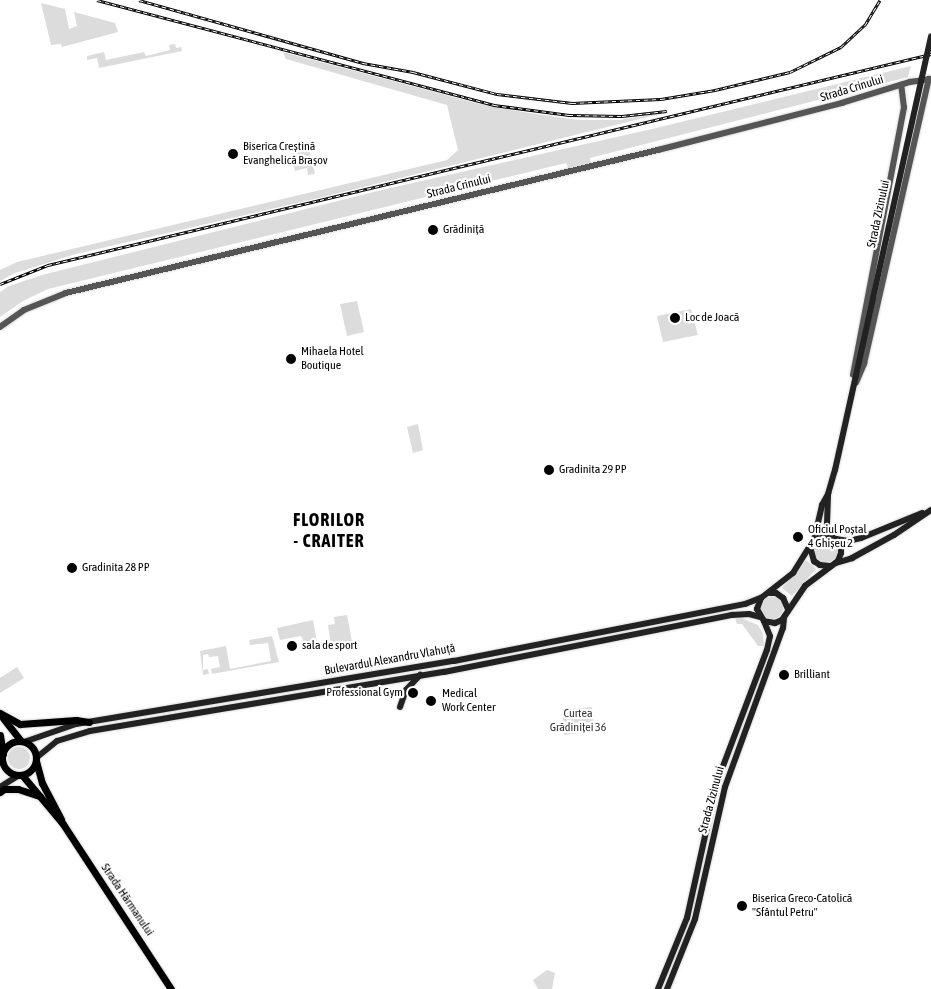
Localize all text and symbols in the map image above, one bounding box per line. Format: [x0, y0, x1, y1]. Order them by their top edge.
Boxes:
street label: Strada Crinului [819, 73, 885, 105]
place label: Biserica Creștină Evanghelică Brașov [243, 140, 328, 168]
marker: Biserica Creștină Evanghelică Brașov [227, 148, 239, 160]
street label: Strada Crinului [426, 172, 492, 202]
street label: Strada Zizinului [865, 179, 893, 249]
place label: Grădiniță [443, 223, 484, 237]
marker: Grădiniță [427, 224, 439, 236]
place label: Loc de Joacă [685, 311, 739, 325]
marker: Loc de Joacă [669, 312, 681, 324]
place label: Mihaela Hotel Boutique [301, 345, 364, 373]
marker: Mihaela Hotel Boutique [285, 353, 297, 365]
place label: Gradinita 29 PP [559, 463, 627, 477]
marker: Gradinita 29 PP [543, 464, 555, 476]
district label: FLORILOR - CRAITER [292, 510, 366, 552]
place label: Oficiul Poștal 4 Ghișeu 2 [808, 523, 867, 551]
marker: Oficiul Poștal 4 Ghișeu 2 [792, 531, 804, 543]
place label: Gradinita 28 PP [82, 561, 150, 575]
marker: Gradinita 28 PP [66, 562, 78, 574]
place label: sala de sport [302, 639, 357, 653]
marker: sala de sport [286, 640, 298, 652]
street label: Bulevardul Alexandru Vlahuță [323, 641, 457, 679]
place label: Brilliant [794, 668, 830, 682]
marker: Brilliant [778, 669, 790, 681]
place label: Professional Gym [326, 686, 403, 700]
marker: Professional Gym [407, 687, 419, 699]
place label: Medical Work Center [442, 687, 495, 715]
marker: Medical Work Center [424, 694, 438, 708]
park label: Curtea Grădiniței 36 [550, 707, 606, 735]
street label: Strada Zizinului [696, 765, 728, 835]
street label: Strada Hărmanului [98, 861, 156, 939]
place label: Biserica Greco-Catolică "Sfântul Petru" [752, 892, 852, 920]
marker: Biserica Greco-Catolică "Sfântul Petru" [736, 900, 748, 912]

